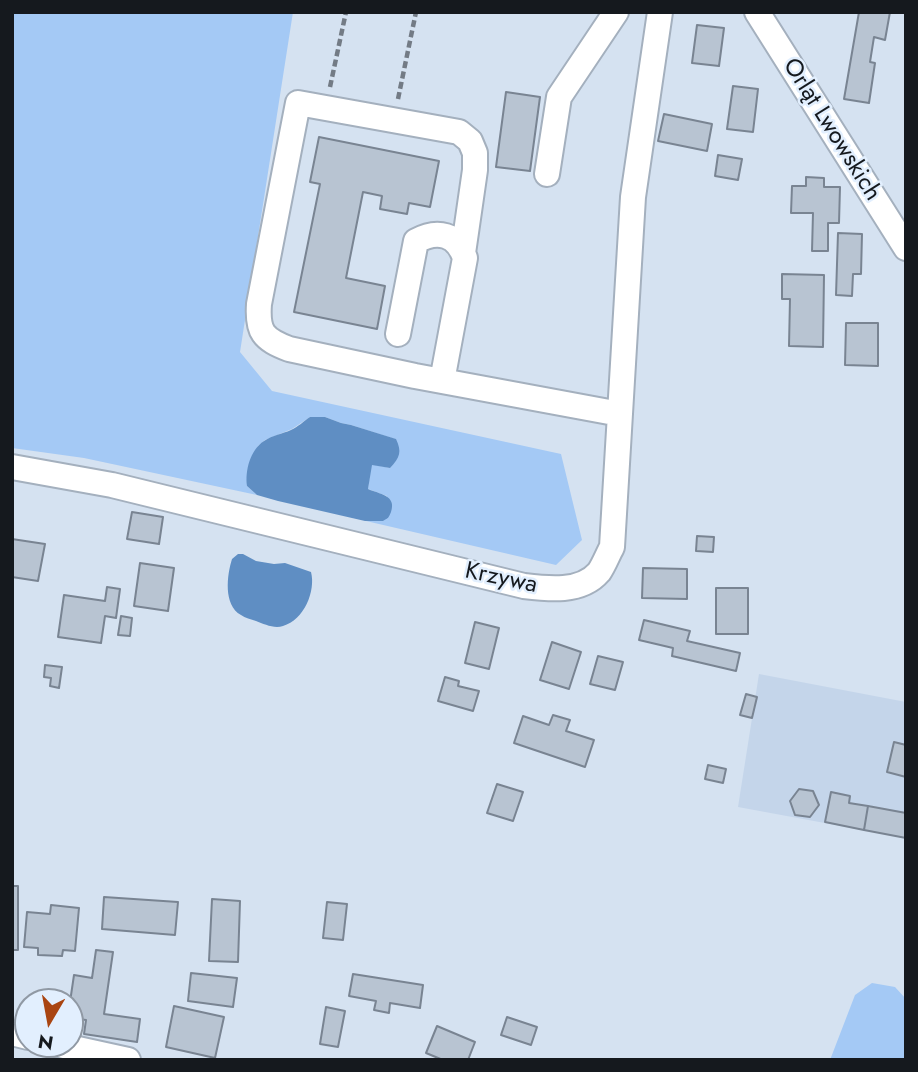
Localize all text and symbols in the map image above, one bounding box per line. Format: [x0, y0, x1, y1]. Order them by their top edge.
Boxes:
street label: Orląt Lwowskich [776, 53, 886, 207]
street label: Krzywa [462, 557, 540, 601]
north arrow [14, 988, 84, 1058]
text: N [36, 1028, 55, 1057]

